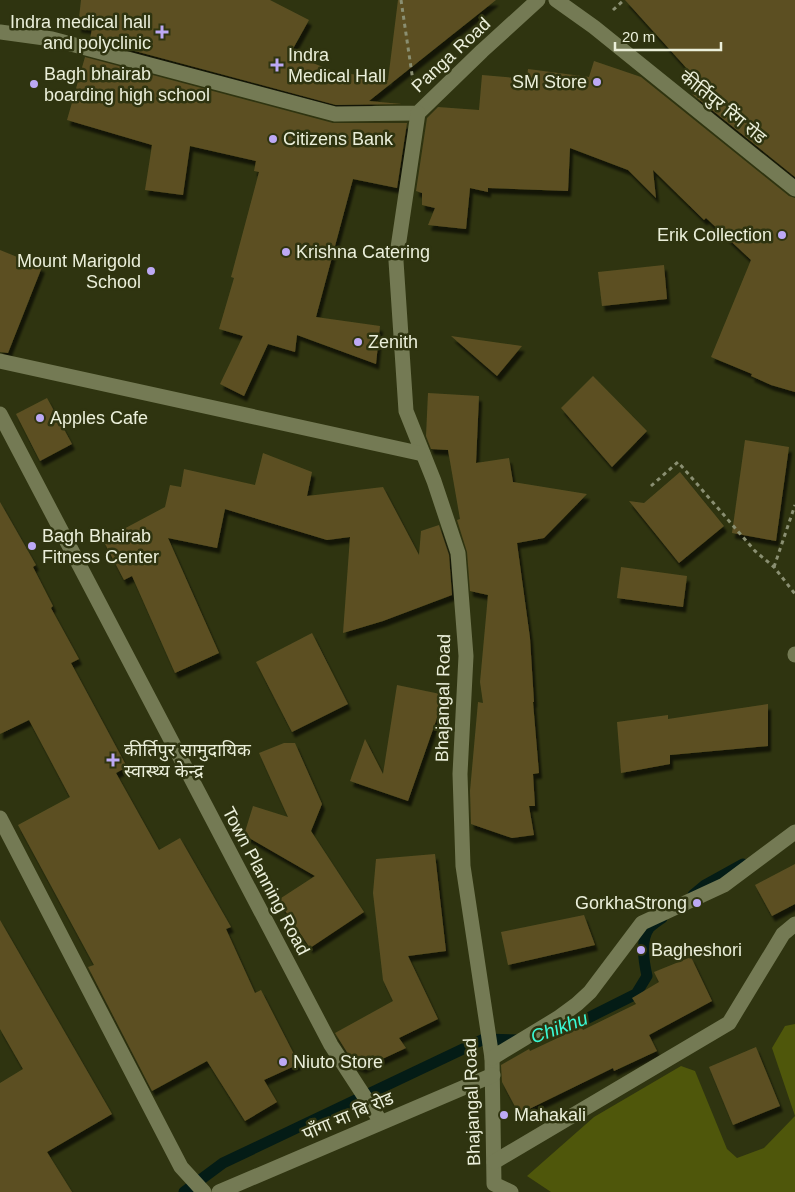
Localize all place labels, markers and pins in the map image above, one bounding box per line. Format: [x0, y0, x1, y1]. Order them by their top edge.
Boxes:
place label: Indra medical hall and polyclinic [10, 12, 151, 53]
marker: Indra medical hall and polyclinic [155, 25, 169, 39]
place label: Indra Medical Hall [288, 45, 386, 86]
marker: Indra Medical Hall [270, 58, 284, 72]
place label: Bagh bhairab boarding high school [44, 64, 210, 105]
place label: SM Store [512, 72, 587, 92]
marker: SM Store [591, 76, 603, 88]
marker: Bagh bhairab boarding high school [28, 78, 40, 90]
place label: Citizens Bank [283, 129, 394, 149]
marker: Citizens Bank [267, 133, 279, 145]
place label: Erik Collection [657, 225, 772, 245]
marker: Erik Collection [776, 229, 788, 241]
place label: Krishna Catering [296, 242, 430, 262]
marker: Krishna Catering [280, 246, 292, 258]
place label: Mount Marigold School [17, 251, 141, 292]
marker: Mount Marigold School [145, 265, 157, 277]
place label: Zenith [368, 332, 418, 352]
marker: Zenith [352, 336, 364, 348]
place label: Apples Cafe [50, 408, 148, 428]
marker: Apples Cafe [34, 412, 46, 424]
place label: Bagh Bhairab Fitness Center [42, 526, 159, 567]
marker: Bagh Bhairab Fitness Center [26, 540, 38, 552]
place label: कीर्तिपुर सामुदायिक स्वास्थ्य केन्द्र [124, 739, 252, 781]
marker: कीर्तिपुर सामुदायिक स्वास्थ्य केन्द्र [106, 753, 120, 767]
place label: GorkhaStrong [575, 893, 687, 913]
marker: GorkhaStrong [691, 897, 703, 909]
place label: Bagheshori [651, 940, 742, 960]
marker: Bagheshori [635, 944, 647, 956]
place label: Niuto Store [293, 1052, 383, 1072]
marker: Niuto Store [277, 1056, 289, 1068]
place label: Mahakali [514, 1105, 586, 1125]
marker: Mahakali [498, 1109, 510, 1121]

